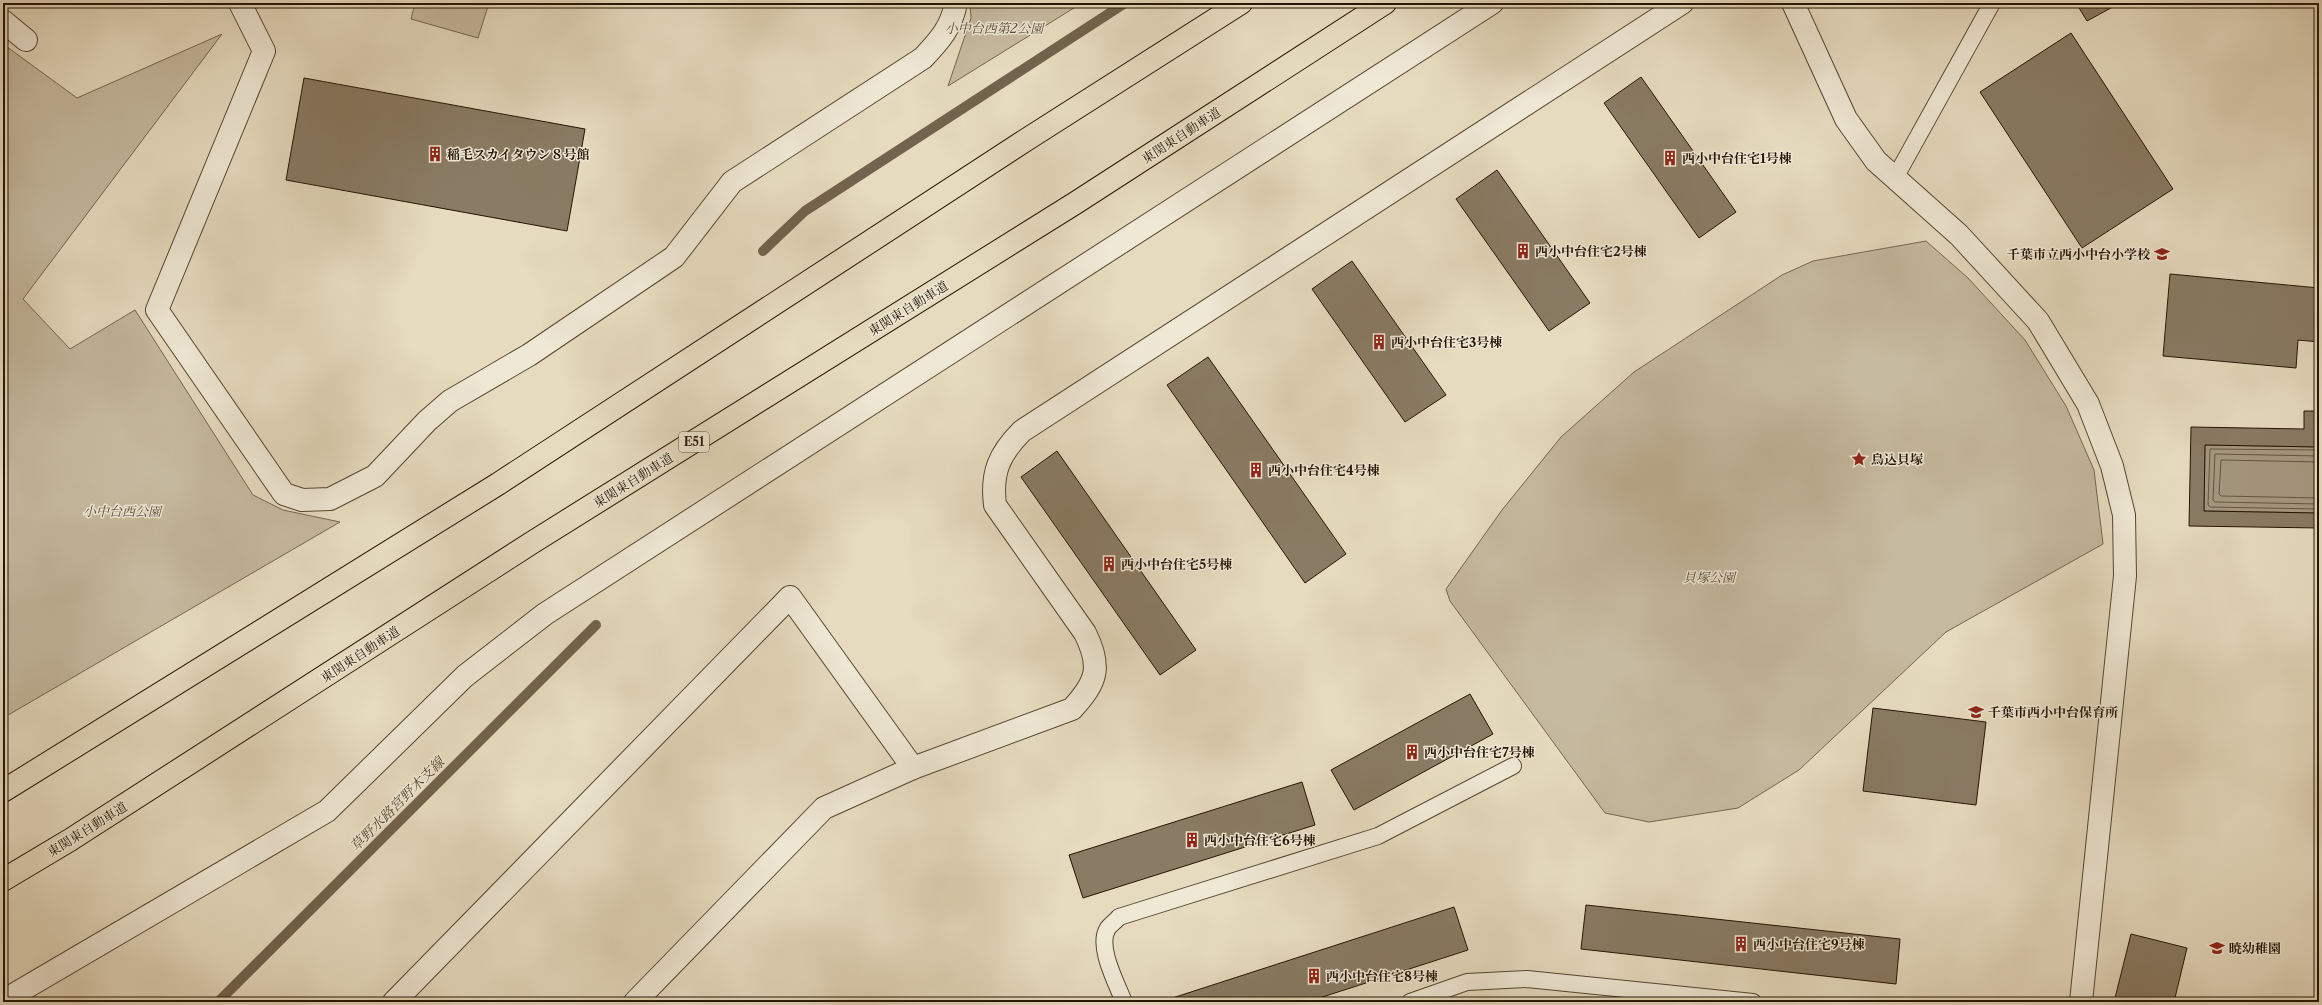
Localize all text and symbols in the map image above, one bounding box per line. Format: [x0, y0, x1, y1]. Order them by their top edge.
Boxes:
park label: 小中台西第2公園 [945, 20, 1045, 36]
street label: 東関東自動車道 [1138, 104, 1224, 166]
building icon: 稲毛スカイタウン８号館 [426, 145, 444, 163]
place label: 稲毛スカイタウン８号館 [447, 146, 590, 162]
building icon: 西小中台住宅1号棟 [1661, 149, 1679, 167]
place label: 西小中台住宅1号棟 [1682, 150, 1792, 166]
building icon: 西小中台住宅2号棟 [1514, 242, 1532, 260]
place label: 西小中台住宅2号棟 [1535, 243, 1647, 259]
school or university icon: 千葉市立西小中台小学校 [2153, 245, 2171, 263]
place label: 千葉市立西小中台小学校 [2007, 246, 2151, 262]
street label: 東関東自動車道 [865, 277, 951, 339]
building icon: 西小中台住宅3号棟 [1370, 333, 1388, 351]
place label: 西小中台住宅3号棟 [1391, 334, 1502, 350]
road number: E51 [679, 432, 709, 452]
street label: 東関東自動車道 [590, 449, 676, 511]
place icon: 鳥込貝塚 [1850, 450, 1868, 468]
place label: 鳥込貝塚 [1871, 451, 1923, 467]
building icon: 西小中台住宅4号棟 [1247, 461, 1265, 479]
place label: 西小中台住宅4号棟 [1268, 462, 1380, 478]
park label: 小中台西公園 [83, 503, 163, 519]
building icon: 西小中台住宅5号棟 [1100, 555, 1118, 573]
place label: 西小中台住宅5号棟 [1121, 556, 1232, 572]
park label: 貝塚公園 [1683, 569, 1737, 585]
street label: 東関東自動車道 [317, 623, 403, 685]
school or university icon: 千葉市西小中台保育所 [1967, 703, 1985, 721]
place label: 千葉市西小中台保育所 [1988, 704, 2118, 720]
building icon: 西小中台住宅7号棟 [1403, 743, 1421, 761]
place label: 西小中台住宅7号棟 [1424, 744, 1535, 760]
water label: 草野水路宮野木支線 [346, 752, 449, 855]
street label: 東関東自動車道 [44, 798, 130, 860]
building icon: 西小中台住宅6号棟 [1183, 831, 1201, 849]
place label: 西小中台住宅6号棟 [1204, 832, 1316, 848]
building icon: 西小中台住宅9号棟 [1732, 935, 1750, 953]
place label: 西小中台住宅9号棟 [1753, 936, 1865, 952]
school or university icon: 暁幼稚園 [2208, 939, 2226, 957]
place label: 暁幼稚園 [2229, 940, 2281, 956]
building icon: 西小中台住宅8号棟 [1305, 967, 1323, 985]
place label: 西小中台住宅8号棟 [1326, 968, 1438, 984]

